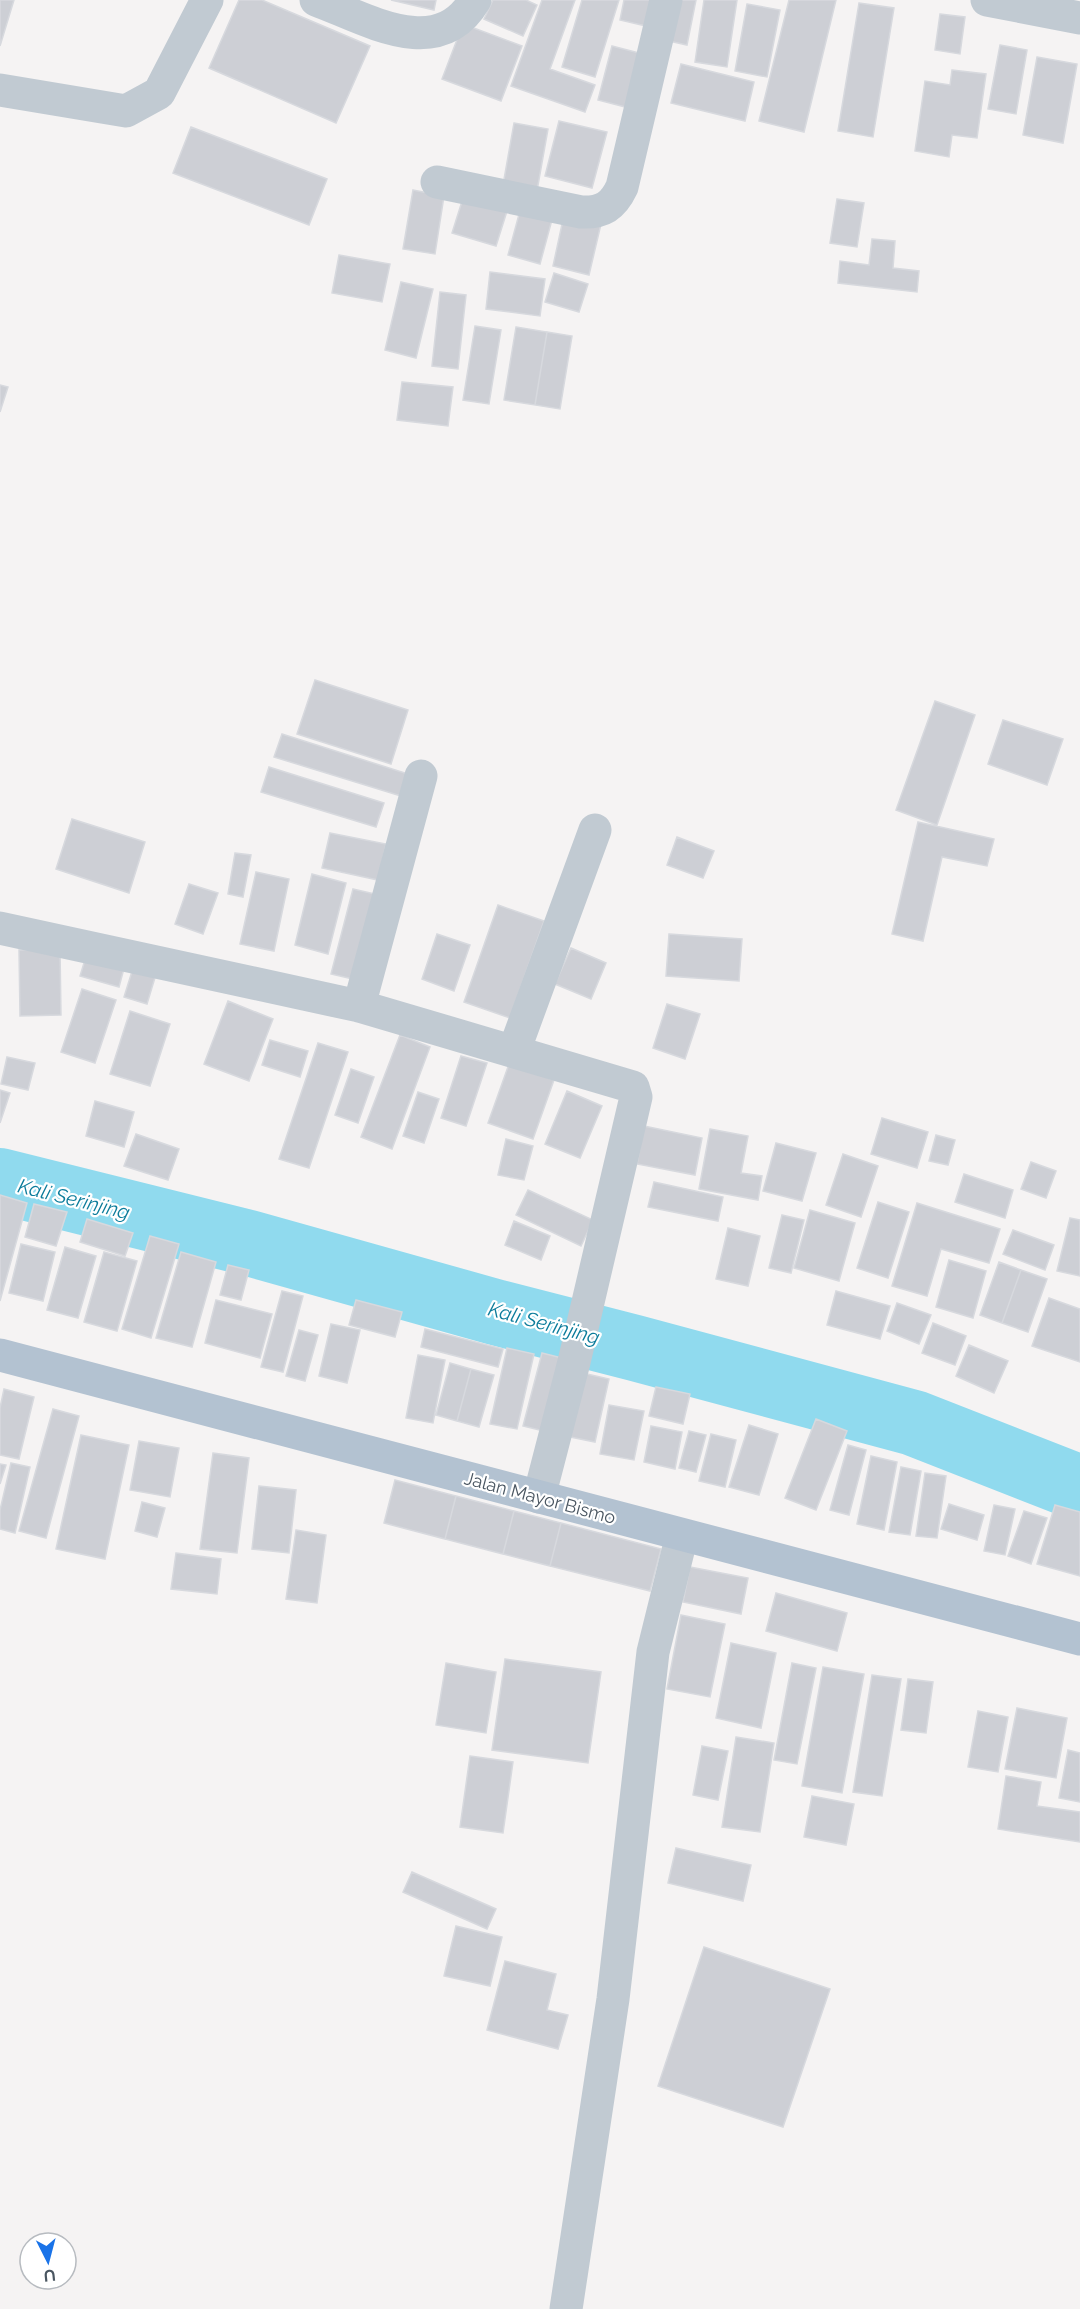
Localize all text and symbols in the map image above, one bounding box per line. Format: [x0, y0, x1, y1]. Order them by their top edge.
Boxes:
water label: Kali Serinjing [16, 1174, 133, 1225]
water label: Kali Serinjing [486, 1297, 603, 1349]
street label: Jalan Mayor Bismo [462, 1467, 618, 1528]
north arrow [18, 2231, 78, 2291]
text: U [43, 2265, 56, 2285]

